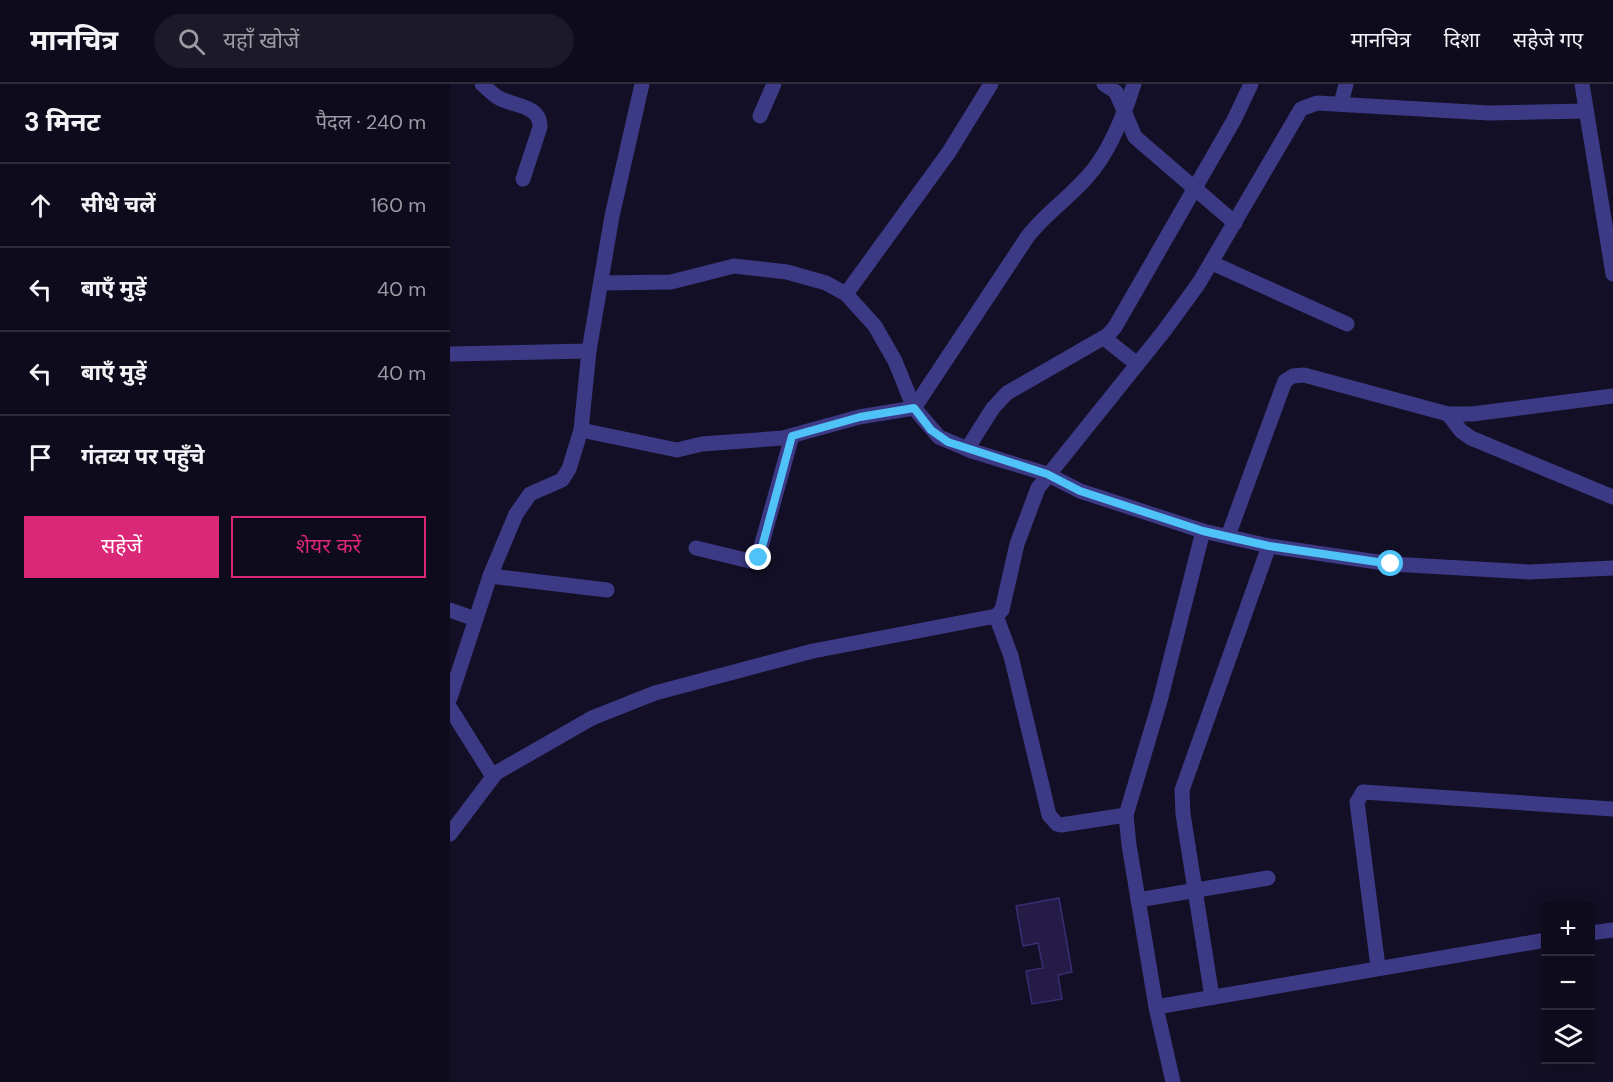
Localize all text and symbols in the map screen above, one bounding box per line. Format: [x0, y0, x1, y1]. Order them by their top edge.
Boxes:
search box [154, 14, 574, 68]
text: मानचित्र [30, 22, 118, 59]
icon: search [175, 25, 208, 58]
text: यहाँ खोजें [223, 26, 299, 55]
text: मानचित्र [1351, 26, 1411, 54]
text: दिशा [1444, 26, 1480, 54]
text: सहेजे गए [1513, 26, 1583, 54]
text: 3 मिनट [24, 105, 100, 139]
text: पैदल · 240 m [316, 109, 426, 135]
icon: ahead [24, 189, 57, 222]
text: सीधे चलें [81, 190, 156, 219]
text: 160 m [370, 192, 426, 218]
icon: left [24, 273, 57, 306]
text: बाएँ मुड़ें [81, 274, 147, 303]
text: 40 m [377, 276, 426, 302]
icon: left [24, 357, 57, 390]
text: बाएँ मुड़ें [81, 358, 147, 387]
text: 40 m [377, 360, 426, 386]
icon: arrive [24, 441, 57, 474]
text: गंतव्य पर पहुँचे [81, 442, 204, 471]
button: सहेजें [24, 516, 219, 578]
button: शेयर करें [231, 516, 426, 578]
route end [745, 544, 771, 570]
route start [1377, 550, 1403, 576]
map controls [1541, 902, 1595, 1064]
button: + [1541, 902, 1595, 956]
button: − [1541, 956, 1595, 1010]
button: layers [1541, 1010, 1595, 1064]

